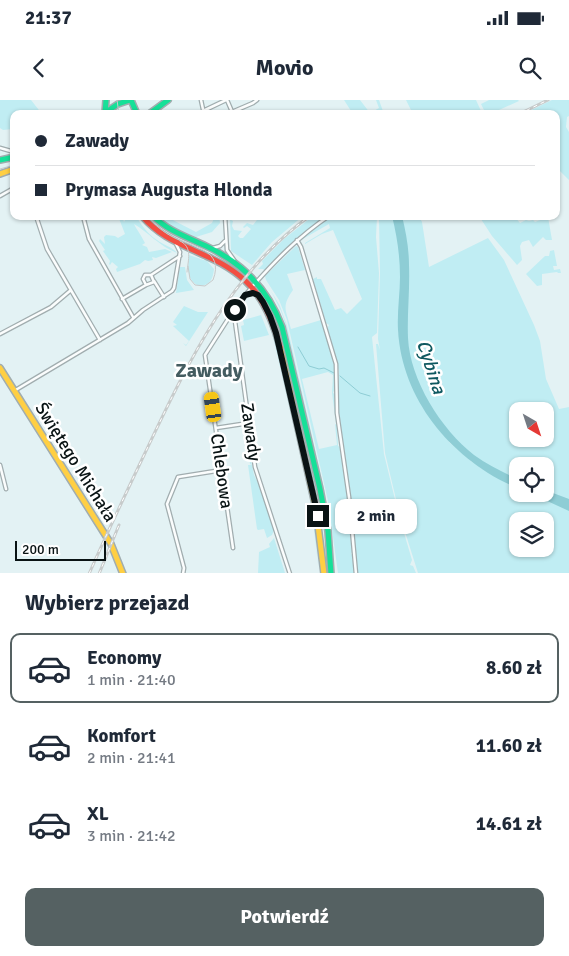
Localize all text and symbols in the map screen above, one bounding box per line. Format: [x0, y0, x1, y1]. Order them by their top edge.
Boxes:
text: 21:37 [25, 6, 72, 30]
icon: back [25, 54, 53, 82]
text: Movio [256, 54, 313, 81]
icon: search [516, 54, 544, 82]
text: Zawady [65, 129, 129, 153]
text: Prymasa Augusta Hlonda [65, 178, 272, 202]
route start [224, 299, 246, 321]
water label: Cybina [411, 337, 451, 398]
district label: Zawady [175, 358, 243, 383]
car [203, 391, 222, 423]
street label: Świętego Michała [30, 398, 122, 526]
street label: Zawady [236, 401, 266, 463]
north arrow [509, 402, 554, 448]
map controls [509, 402, 554, 557]
street label: Chlebowa [206, 432, 238, 510]
button: locate [509, 457, 554, 502]
callout: 2 min [336, 498, 418, 534]
route end [307, 505, 329, 527]
text: 2 min [357, 506, 395, 526]
button: layers [509, 512, 554, 557]
scale bar [15, 538, 106, 562]
text: 200 m [22, 541, 59, 558]
text: Wybierz przejazd [25, 589, 189, 616]
icon: car [27, 646, 72, 691]
text: Economy [87, 646, 161, 670]
text: 8.60 zł [486, 656, 542, 680]
text: 1 min · 21:40 [87, 670, 176, 690]
icon: car [27, 724, 72, 769]
text: Komfort [87, 724, 156, 748]
text: 11.60 zł [476, 734, 542, 758]
text: 2 min · 21:41 [87, 748, 176, 768]
icon: car [27, 802, 72, 847]
text: XL [87, 802, 109, 826]
text: 14.61 zł [476, 812, 542, 836]
text: 3 min · 21:42 [87, 826, 176, 846]
button: Potwierdź [25, 888, 544, 946]

